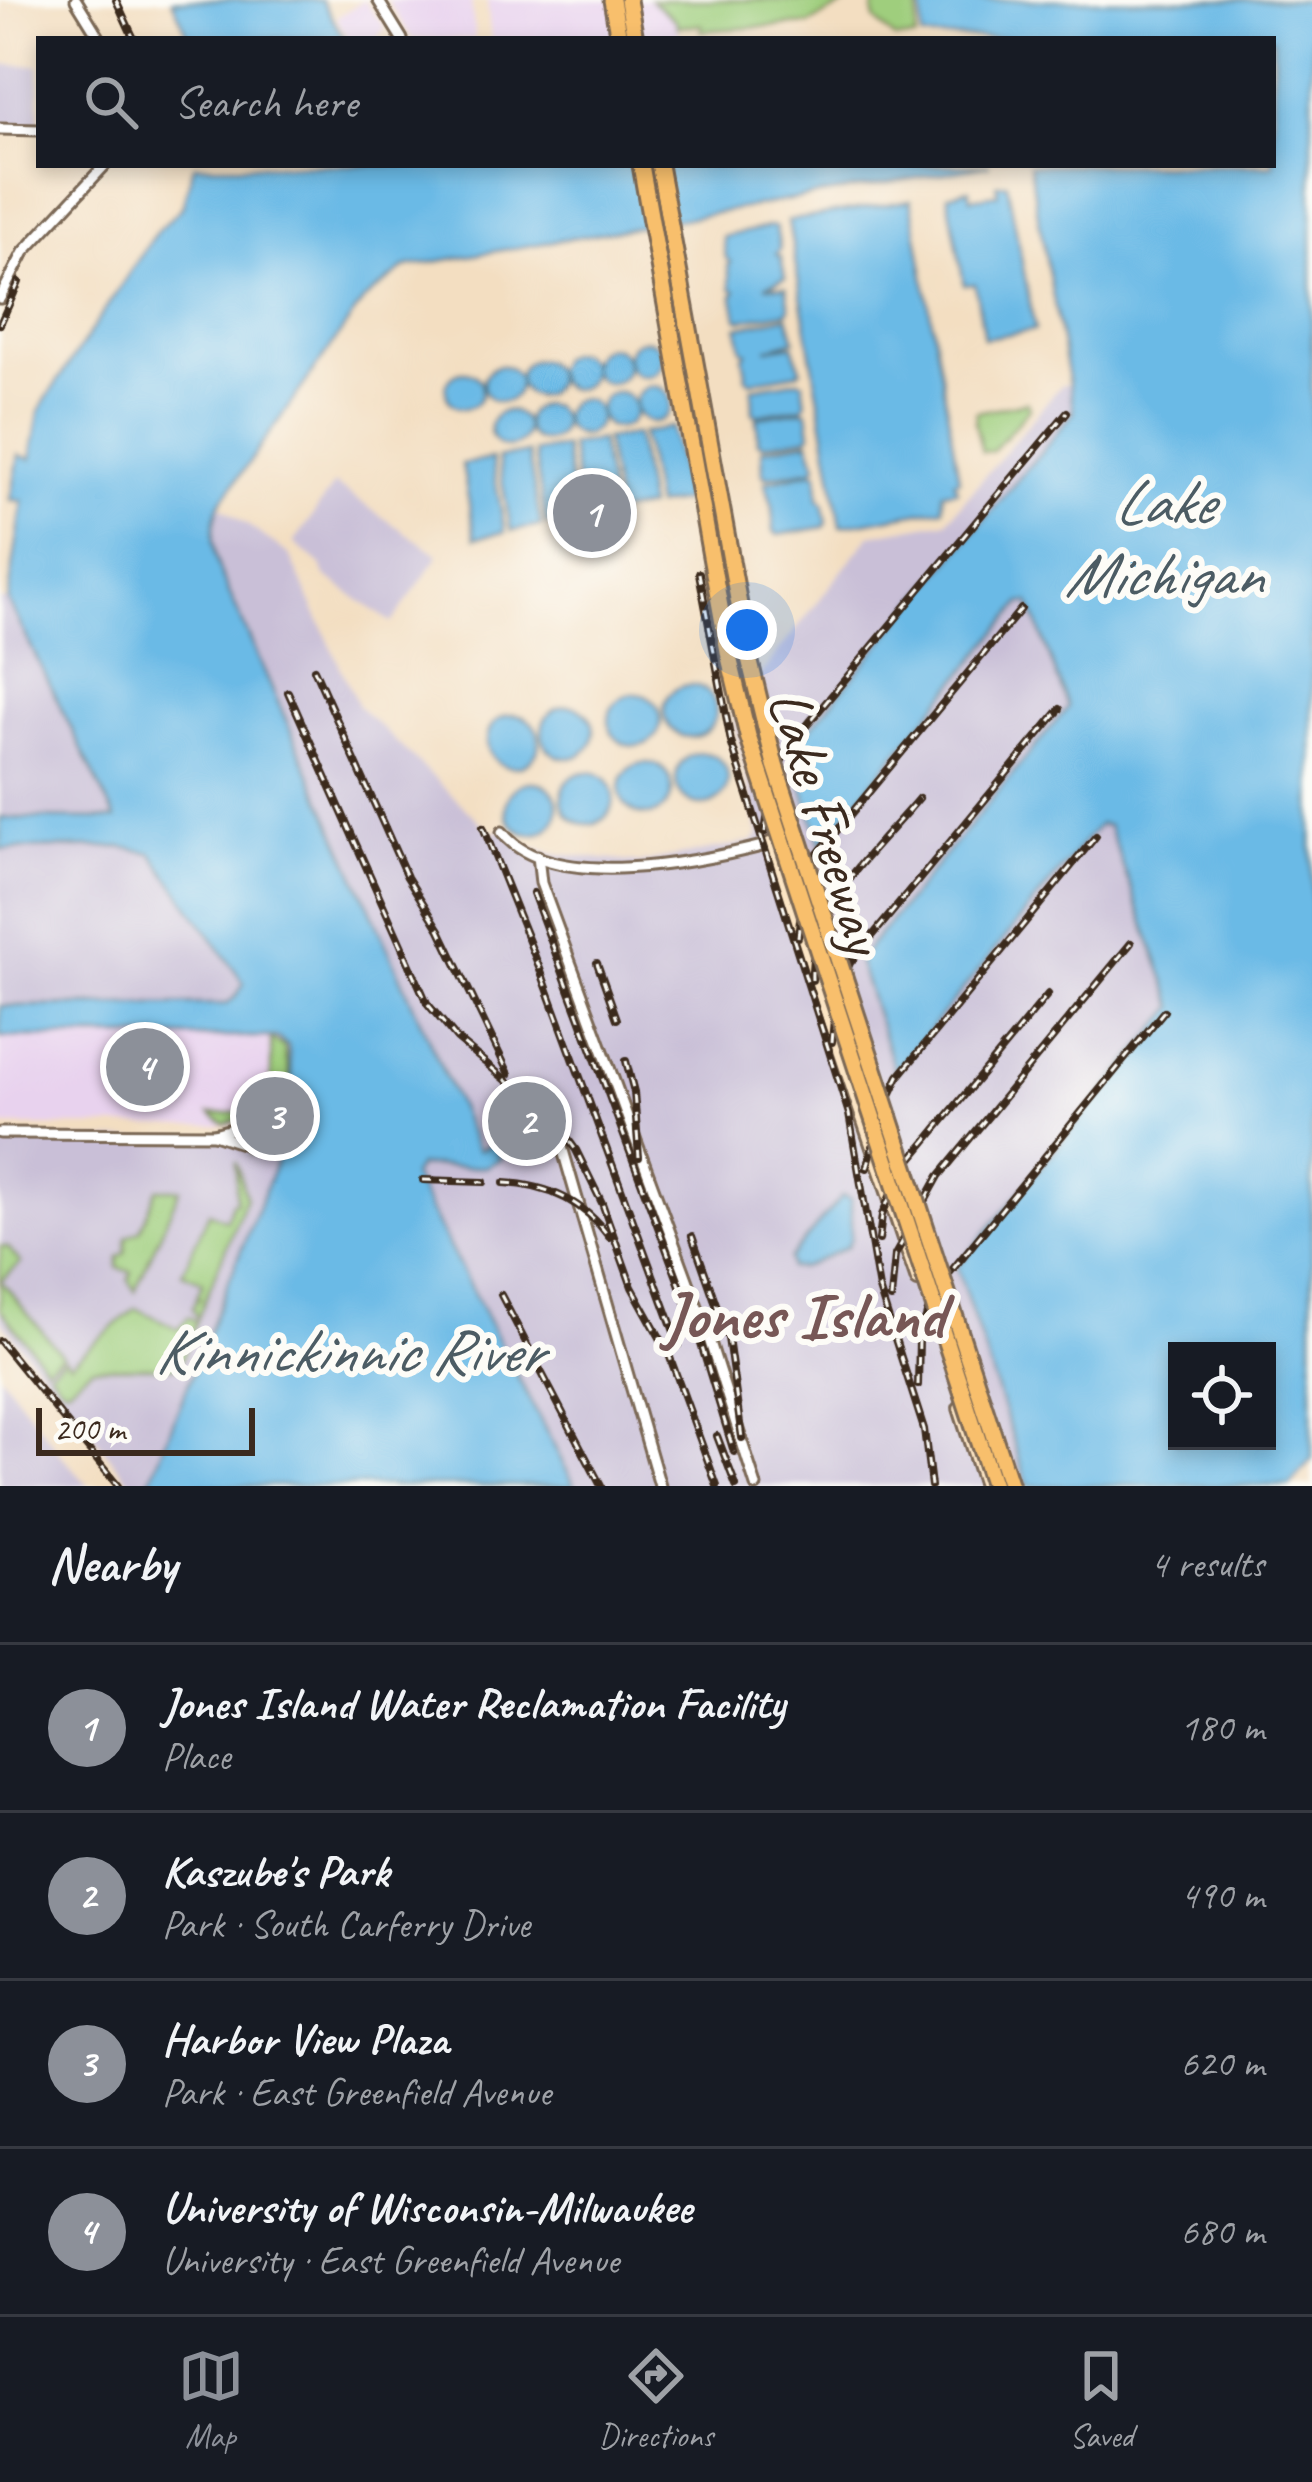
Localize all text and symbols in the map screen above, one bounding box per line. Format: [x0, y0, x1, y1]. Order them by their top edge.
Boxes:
search box [36, 36, 1276, 168]
icon: search [78, 69, 144, 135]
text: Search here [174, 74, 357, 131]
water label: Lake Michigan [1064, 463, 1265, 614]
pin: 1 [553, 468, 631, 558]
your location [717, 600, 777, 660]
street label: Lake Freeway [751, 680, 904, 966]
pin: 4 [106, 1022, 184, 1112]
pin: 3 [236, 1071, 314, 1161]
pin: 2 [488, 1076, 566, 1166]
district label: Jones Island [659, 1274, 955, 1357]
water label: Kinnickinnic River [155, 1312, 550, 1391]
map controls [1168, 1342, 1276, 1450]
button: locate [1168, 1342, 1276, 1450]
scale bar [36, 1402, 255, 1455]
text: 200 m [54, 1408, 125, 1450]
text: Nearby [48, 1532, 176, 1596]
text: 4 results [1150, 1540, 1264, 1589]
text: Jones Island Water Reclamation Facility [162, 1675, 785, 1732]
text: 1 [78, 1703, 96, 1752]
text: 180 m [1180, 1703, 1264, 1752]
text: Place [162, 1732, 230, 1781]
text: Kaszube's Park [162, 1843, 389, 1900]
text: 2 [78, 1871, 96, 1920]
text: 490 m [1180, 1871, 1264, 1920]
text: Park · South Carferry Drive [162, 1900, 530, 1949]
text: Harbor View Plaza [162, 2011, 448, 2068]
text: 3 [78, 2039, 96, 2088]
text: 620 m [1180, 2039, 1264, 2088]
text: Park · East Greenfield Avenue [162, 2068, 551, 2117]
text: University of Wisconsin-Milwaukee [162, 2179, 692, 2236]
text: 4 [78, 2207, 96, 2256]
text: 680 m [1180, 2207, 1264, 2256]
text: University · East Greenfield Avenue [162, 2236, 619, 2285]
tab: Map [178, 2343, 244, 2457]
tab: Directions [599, 2343, 713, 2457]
tab: Saved [1068, 2343, 1134, 2457]

